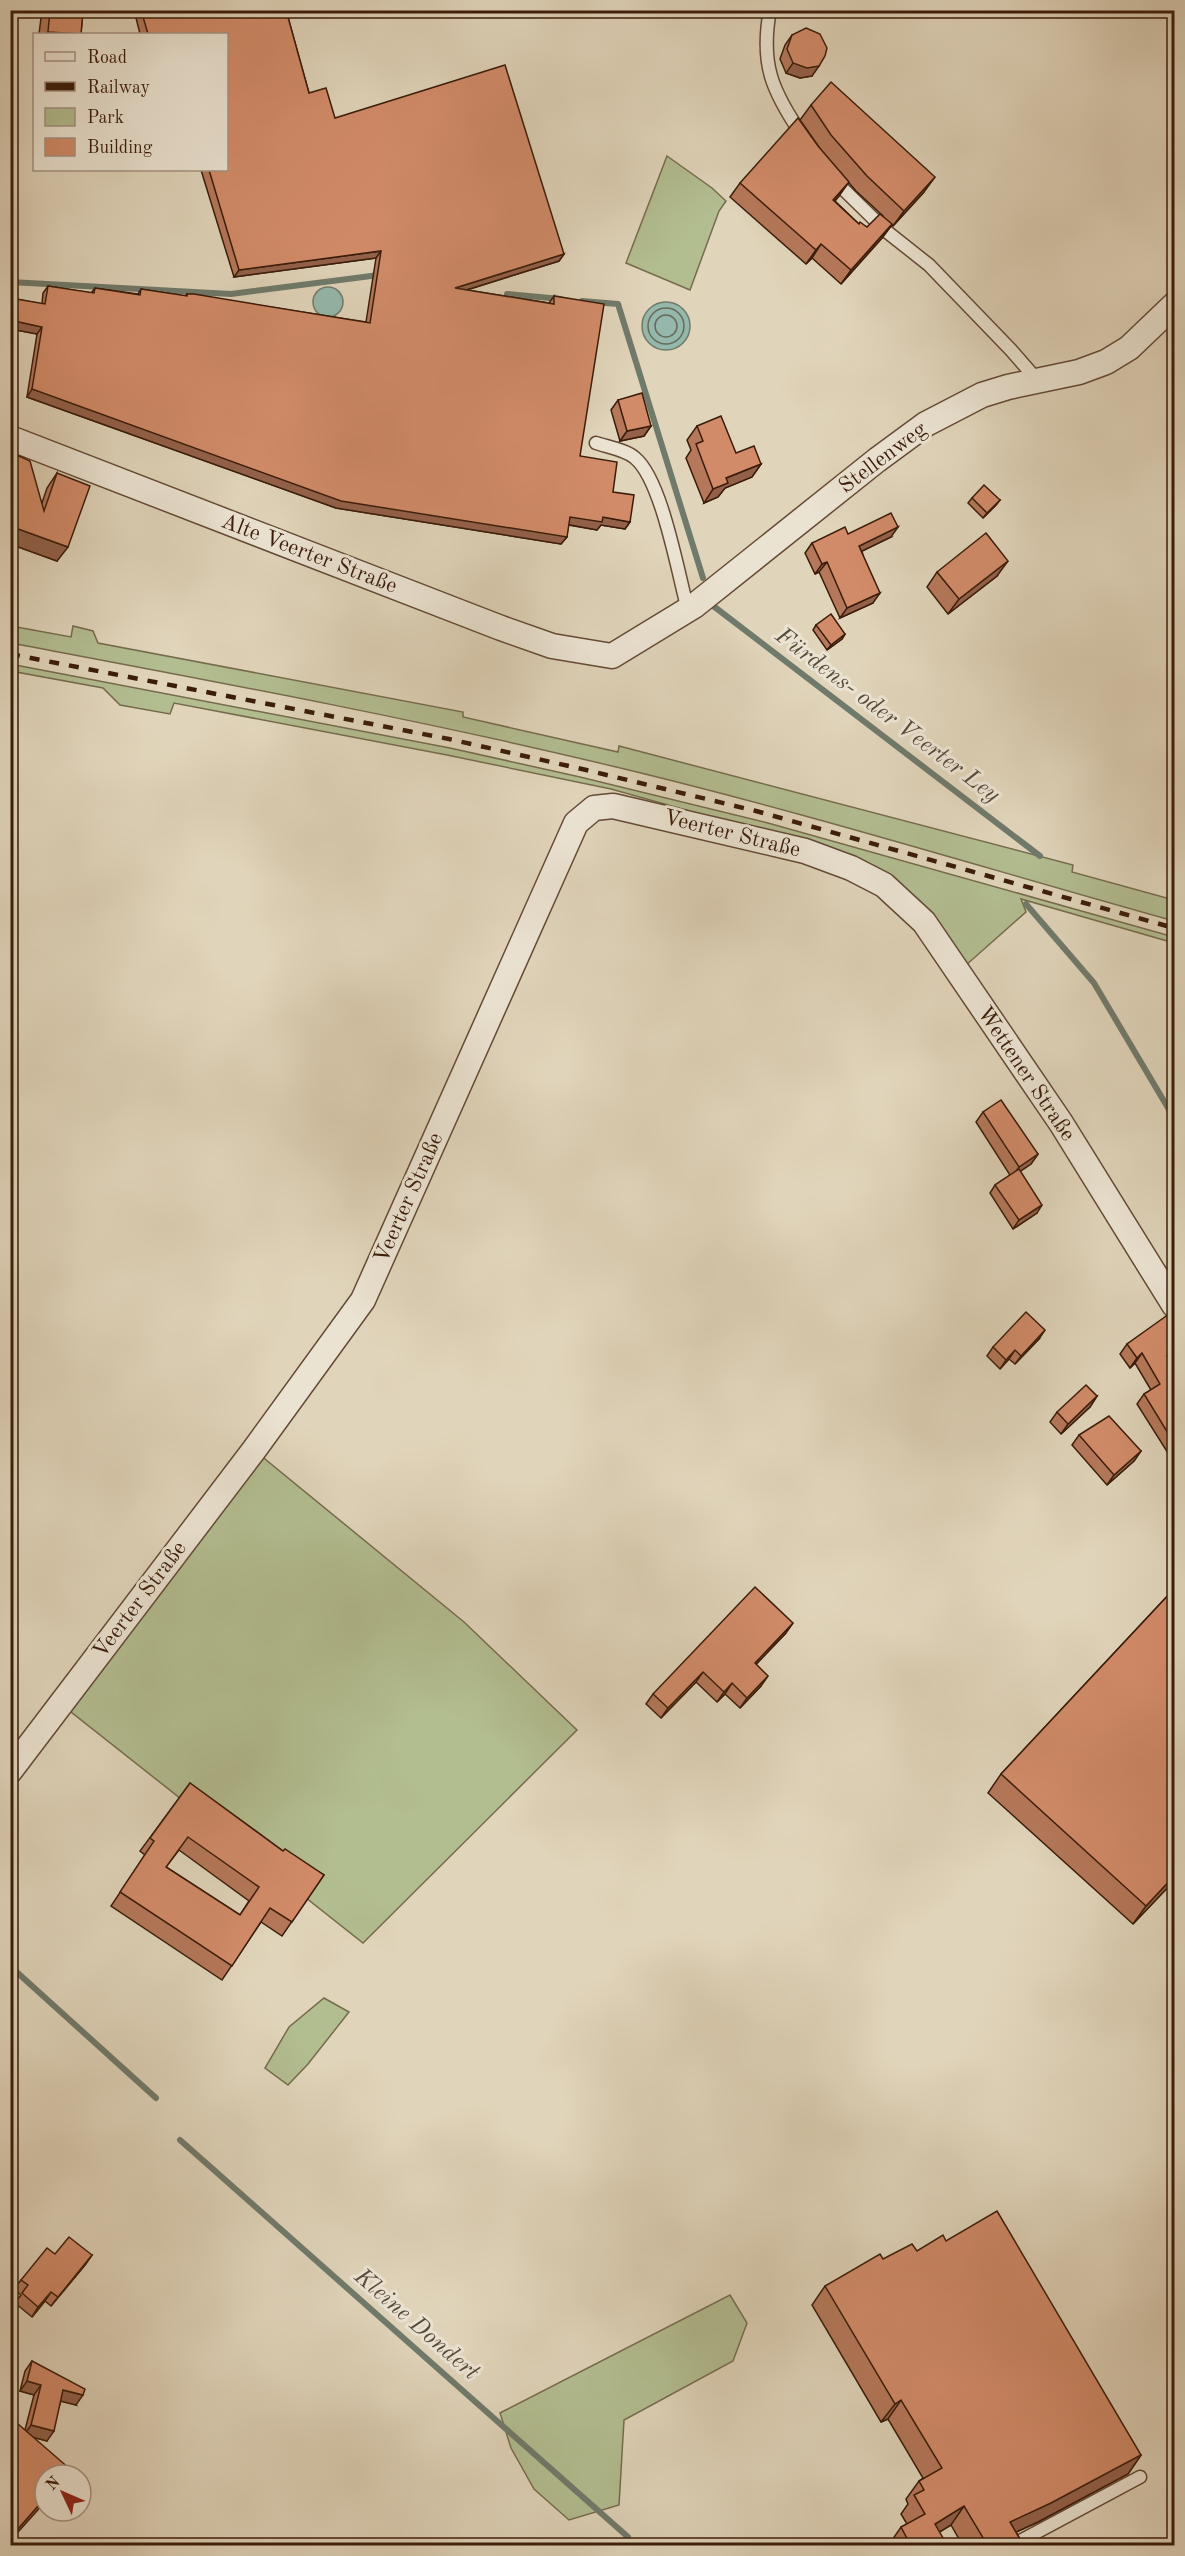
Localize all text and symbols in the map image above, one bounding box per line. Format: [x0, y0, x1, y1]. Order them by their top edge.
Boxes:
legend [33, 33, 228, 171]
text: Road [87, 49, 127, 67]
text: Railway [87, 79, 150, 97]
text: Park [87, 109, 124, 127]
text: Building [87, 139, 153, 157]
street label: Stellenweg [835, 418, 931, 498]
street label: Alte Veerter Straße [218, 510, 400, 598]
water label: Fürdens- oder Veerter Ley [770, 623, 1004, 808]
street label: Veerter Straße [661, 806, 803, 862]
street label: Wettener Straße [973, 1003, 1079, 1145]
street label: Veerter Straße [370, 1130, 448, 1266]
street label: Veerter Straße [89, 1537, 191, 1663]
water label: Kleine Dondert [348, 2264, 483, 2386]
north arrow [33, 2463, 93, 2523]
text: N [44, 2473, 64, 2494]

